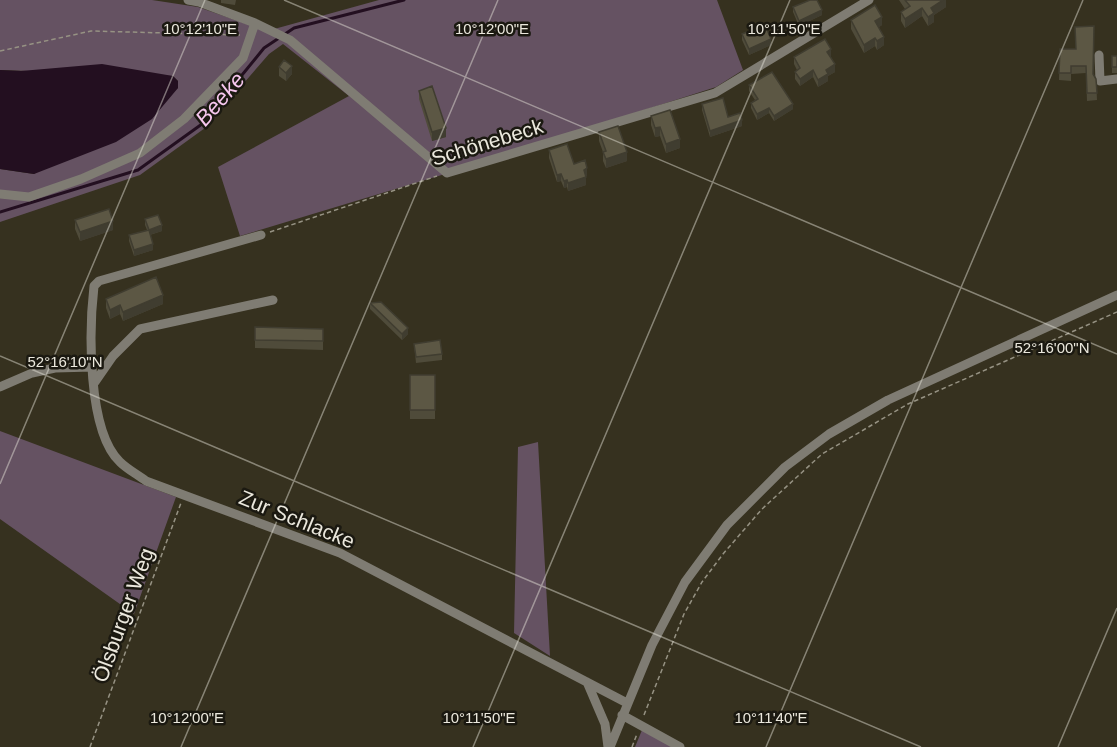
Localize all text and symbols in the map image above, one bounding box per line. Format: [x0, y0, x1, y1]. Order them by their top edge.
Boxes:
text: 10°12'10"E [163, 20, 237, 37]
text: 10°12'00"E [455, 20, 529, 37]
text: 10°11'50"E [747, 20, 821, 37]
water label: Beeke [190, 67, 250, 131]
street label: Schönebeck [428, 114, 546, 170]
text: 52°16'00"N [1014, 339, 1090, 356]
text: 52°16'10"N [27, 353, 103, 370]
street label: Zur Schlacke [236, 485, 358, 553]
street label: Ölsburger Weg [88, 545, 158, 685]
text: 10°12'00"E [150, 709, 224, 726]
text: 10°11'50"E [442, 709, 516, 726]
text: 10°11'40"E [734, 709, 808, 726]

